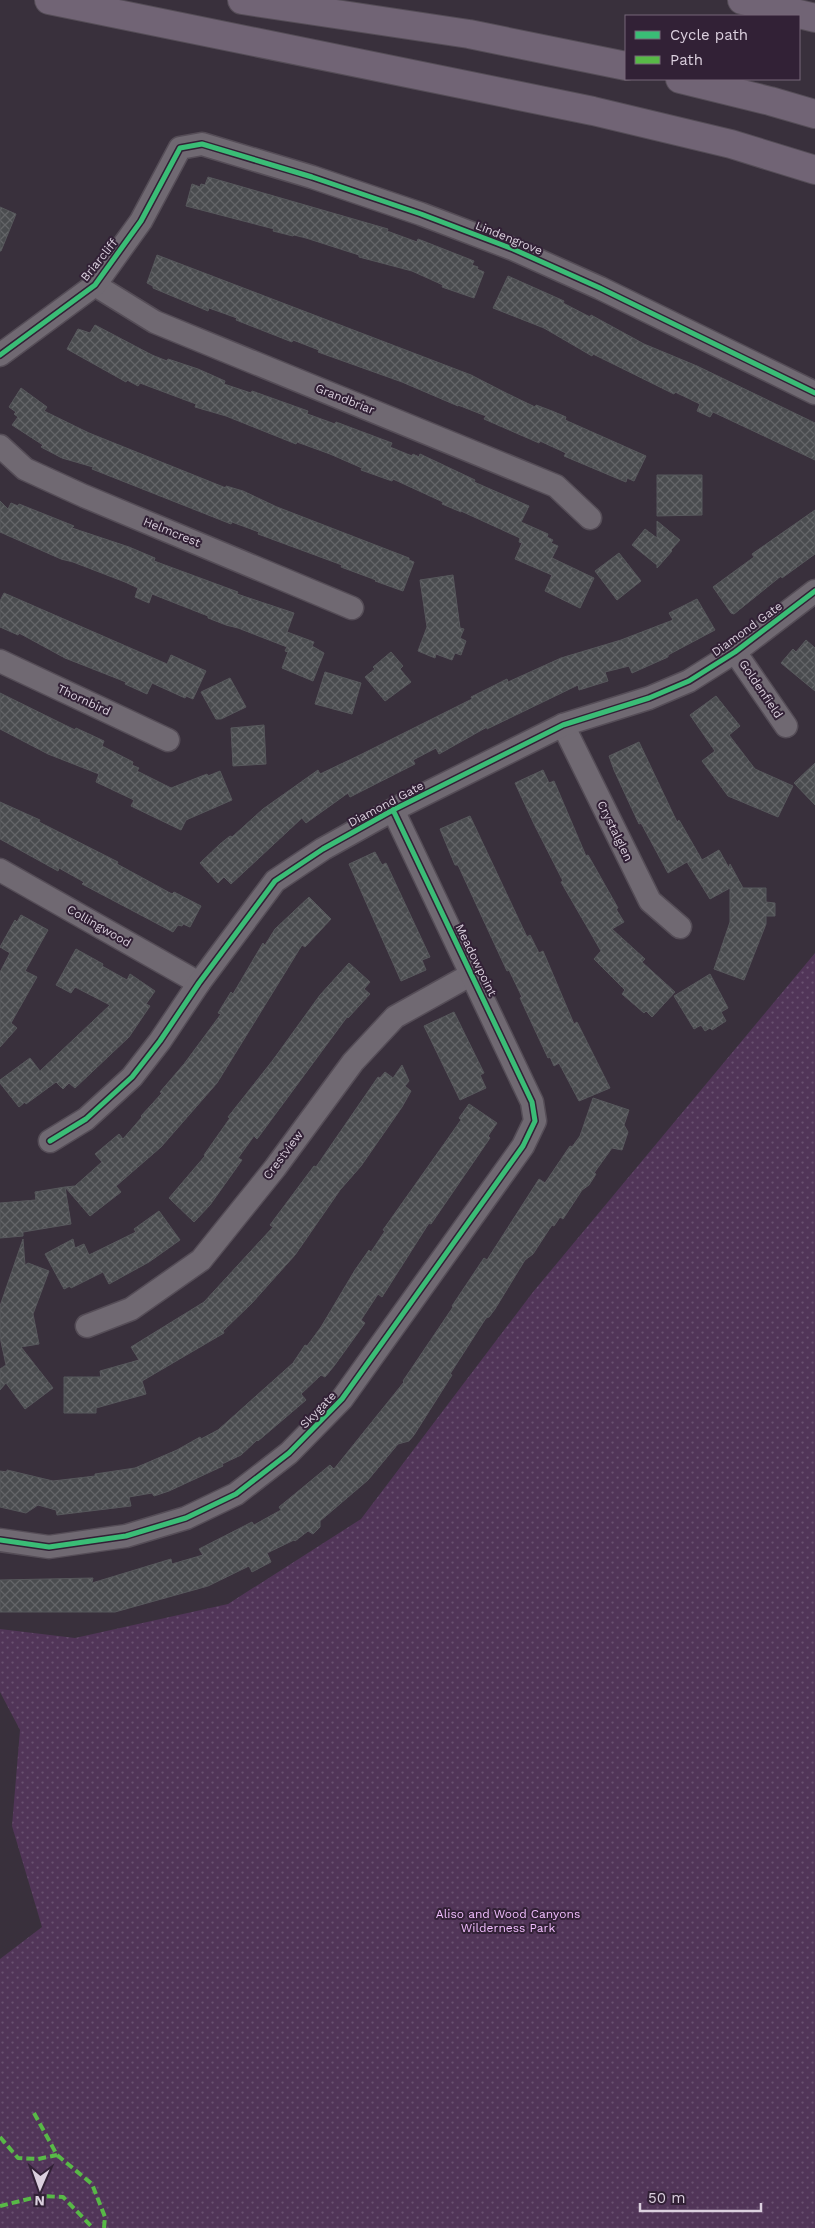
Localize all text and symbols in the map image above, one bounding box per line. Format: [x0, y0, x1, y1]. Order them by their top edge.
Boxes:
legend [625, 15, 800, 80]
text: Cycle path [670, 26, 748, 44]
text: Path [670, 51, 703, 69]
street label: Lindengrove [473, 218, 545, 258]
street label: Briarcliff [78, 236, 121, 284]
street label: Grandbriar [313, 381, 377, 417]
street label: Helmcrest [141, 514, 203, 550]
street label: Diamond Gate [709, 599, 785, 659]
street label: Goldenfield [736, 657, 786, 721]
street label: Thornbird [55, 682, 113, 718]
street label: Diamond Gate [346, 778, 426, 830]
street label: Crystalglen [594, 799, 636, 863]
street label: Collingwood [65, 902, 133, 950]
street label: Meadowpoint [452, 922, 500, 998]
street label: Crestview [260, 1128, 306, 1182]
street label: Skygate [297, 1389, 339, 1431]
park label: Aliso and Wood Canyons Wilderness Park [436, 1907, 580, 1935]
north arrow [15, 2163, 65, 2213]
scale bar [640, 2180, 761, 2212]
text: 50 m [648, 2189, 685, 2207]
text: N [34, 2193, 45, 2209]

